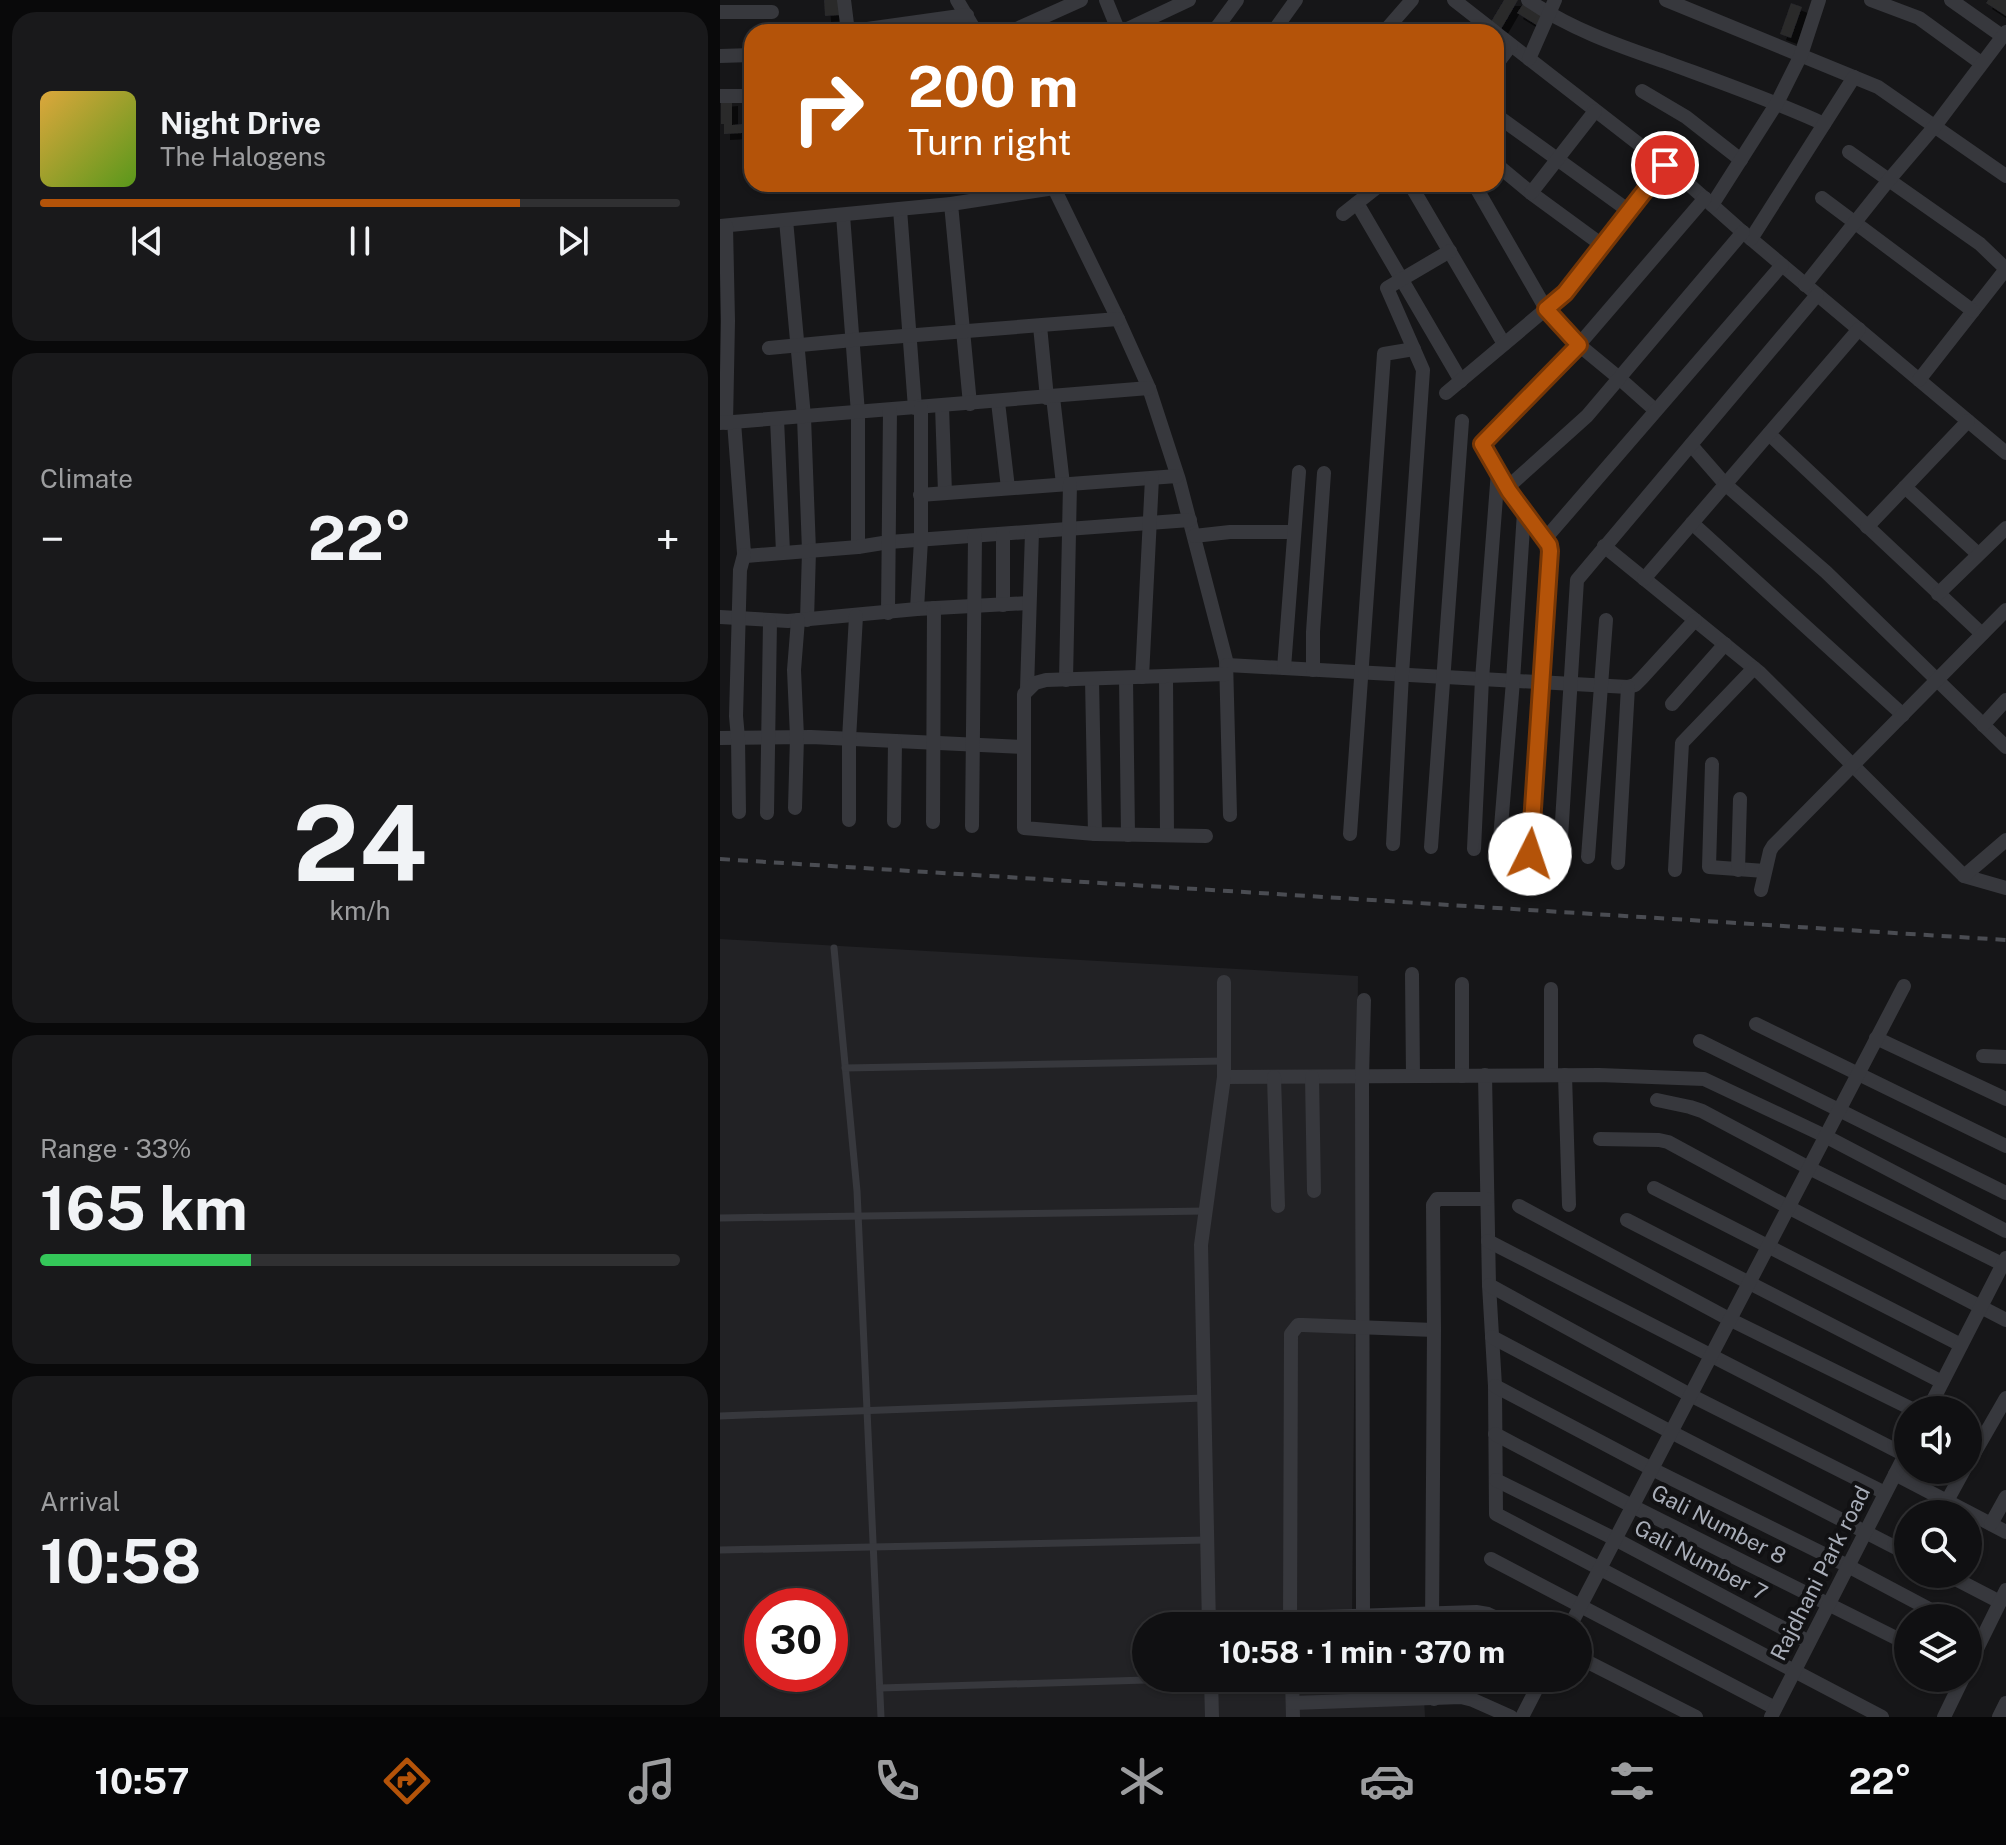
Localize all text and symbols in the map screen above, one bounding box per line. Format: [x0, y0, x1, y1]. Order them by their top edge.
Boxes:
text: 200 m [908, 54, 1078, 120]
icon: right [776, 56, 880, 160]
text: Night Drive [160, 105, 321, 141]
text: Turn right [908, 121, 1071, 163]
pin [1631, 131, 1699, 199]
text: The Halogens [160, 141, 326, 172]
icon: arrive [1643, 143, 1687, 187]
icon: previous [125, 219, 169, 263]
icon: pause [338, 219, 382, 263]
icon: next [551, 219, 595, 263]
text: Climate [40, 463, 133, 494]
text: 22° [308, 503, 412, 574]
text: − [40, 513, 64, 565]
text: + [656, 513, 680, 565]
text: 24 [293, 782, 427, 904]
position arrow [1488, 812, 1572, 896]
text: km/h [329, 895, 391, 926]
text: Range · 33% [40, 1133, 192, 1164]
text: 165 km [40, 1173, 248, 1244]
map controls [1894, 1396, 1982, 1692]
button: sound [1894, 1396, 1982, 1484]
street label: Gali Number 8 [1647, 1479, 1791, 1569]
street label: Rajdhani Park road [1765, 1481, 1875, 1665]
text: Arrival [40, 1486, 120, 1517]
button: search [1894, 1500, 1982, 1588]
street label: Gali Number 7 [1630, 1514, 1772, 1606]
text: 10:58 [40, 1526, 201, 1597]
speed limit sign: 30 [744, 1588, 848, 1692]
button: layers [1894, 1604, 1982, 1692]
text: 10:58 · 1 min · 370 m [1219, 1634, 1505, 1670]
icon: directions [379, 1753, 435, 1809]
icon: music [624, 1753, 680, 1809]
icon: phone [869, 1753, 925, 1809]
icon: climate [1114, 1753, 1170, 1809]
icon: car [1359, 1753, 1415, 1809]
icon: filters [1604, 1753, 1660, 1809]
text: 10:57 [95, 1760, 190, 1802]
text: 22° [1849, 1760, 1911, 1802]

